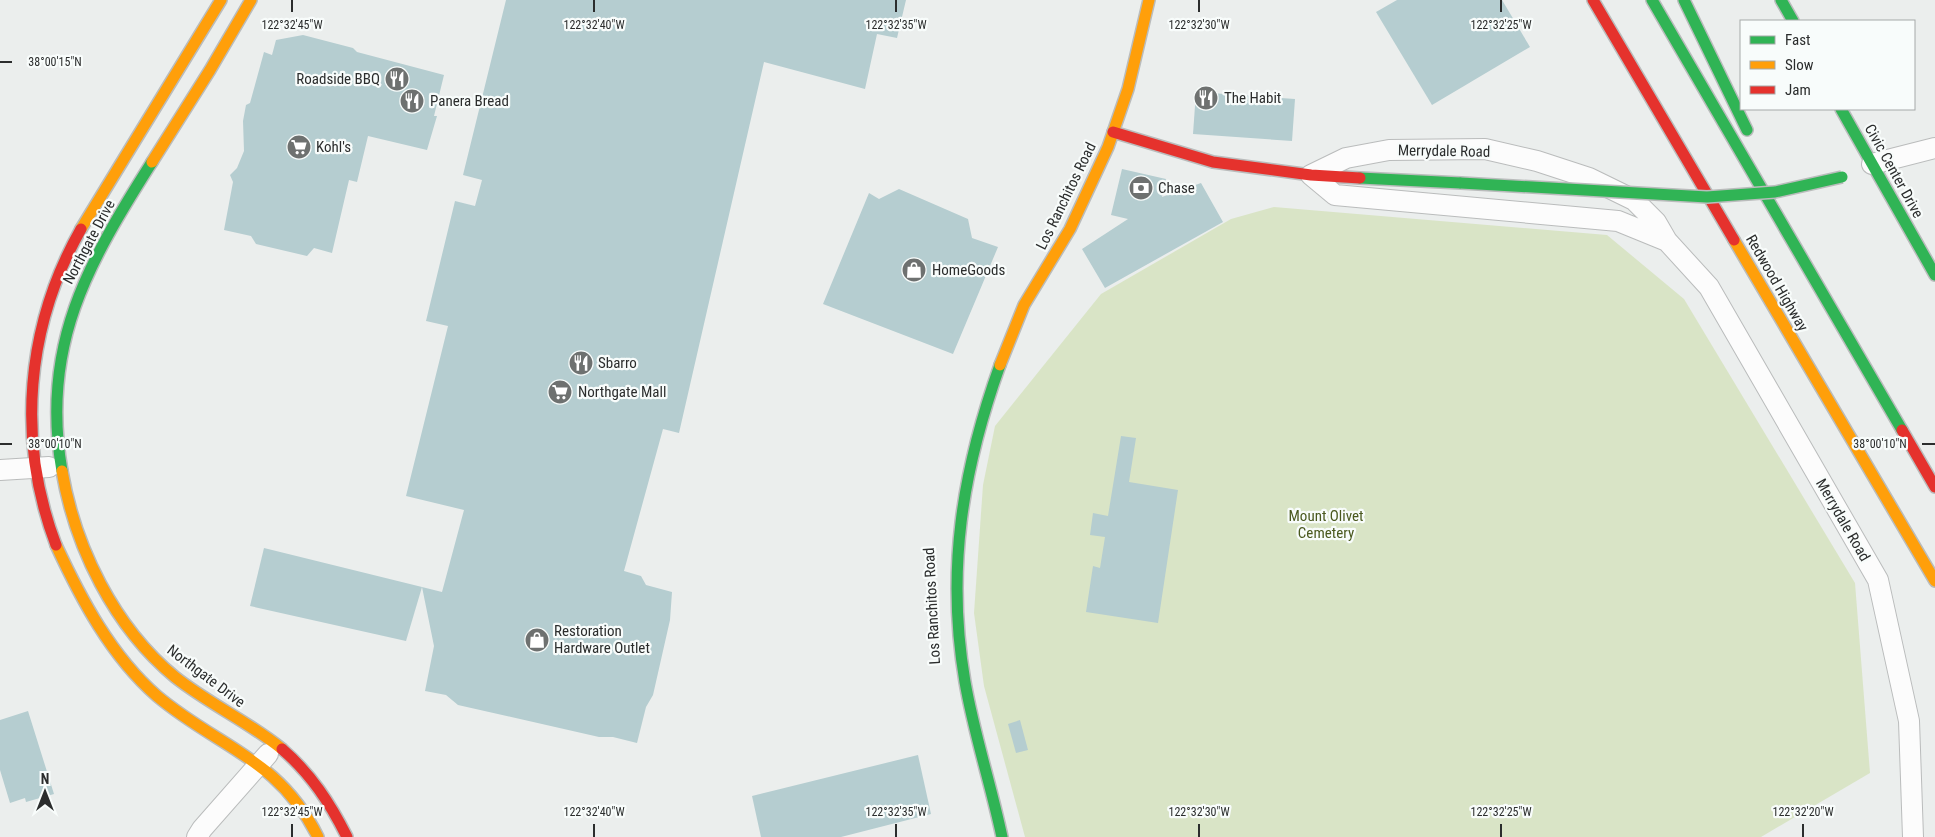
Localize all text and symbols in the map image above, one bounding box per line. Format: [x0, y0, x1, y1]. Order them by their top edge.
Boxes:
text: 122°32'45"W [261, 18, 323, 32]
text: 122°32'40"W [563, 18, 625, 32]
text: 122°32'35"W [865, 18, 927, 32]
text: 122°32'30"W [1168, 18, 1230, 32]
text: 122°32'25"W [1470, 18, 1532, 32]
legend [1740, 20, 1915, 110]
text: Fast [1785, 31, 1810, 49]
text: 38°00'15"N [28, 55, 82, 69]
text: Slow [1785, 56, 1814, 74]
restaurant icon: Roadside BBQ [384, 66, 410, 92]
place label: Roadside BBQ [296, 70, 380, 88]
text: Jam [1785, 81, 1811, 99]
restaurant icon: The Habit [1193, 85, 1219, 111]
restaurant icon: Panera Bread [399, 88, 425, 114]
place label: The Habit [1224, 89, 1281, 107]
place label: Panera Bread [430, 92, 509, 110]
street label: Civic Center Drive [1861, 121, 1927, 221]
supermarket icon: Kohl's [286, 134, 312, 160]
place label: Kohl's [316, 138, 351, 156]
street label: Los Ranchitos Road [1032, 139, 1100, 253]
street label: Merrydale Road [1398, 141, 1490, 161]
bank icon: Chase [1128, 175, 1154, 201]
place label: Chase [1158, 179, 1195, 197]
street label: Northgate Drive [59, 197, 119, 287]
street label: Redwood Highway [1742, 231, 1812, 335]
shop icon: HomeGoods [901, 257, 927, 283]
place label: HomeGoods [932, 261, 1006, 279]
restaurant icon: Sbarro [568, 350, 594, 376]
place label: Sbarro [598, 354, 637, 372]
supermarket icon: Northgate Mall [547, 379, 573, 405]
place label: Northgate Mall [578, 383, 666, 401]
text: 38°00'10"N [28, 437, 82, 451]
text: 38°00'10"N [1853, 437, 1907, 451]
street label: Merrydale Road [1812, 475, 1874, 565]
park label: Mount Olivet Cemetery [1289, 507, 1363, 542]
street label: Los Ranchitos Road [920, 547, 944, 665]
place label: Restoration Hardware Outlet [554, 622, 650, 657]
shop icon: Restoration Hardware Outlet [524, 627, 550, 653]
street label: Northgate Drive [163, 641, 249, 711]
north arrow [20, 767, 70, 817]
text: N [41, 771, 49, 787]
text: 122°32'45"W [261, 805, 323, 819]
text: 122°32'40"W [563, 805, 625, 819]
text: 122°32'35"W [865, 805, 927, 819]
text: 122°32'30"W [1168, 805, 1230, 819]
text: 122°32'25"W [1470, 805, 1532, 819]
text: 122°32'20"W [1772, 805, 1834, 819]

